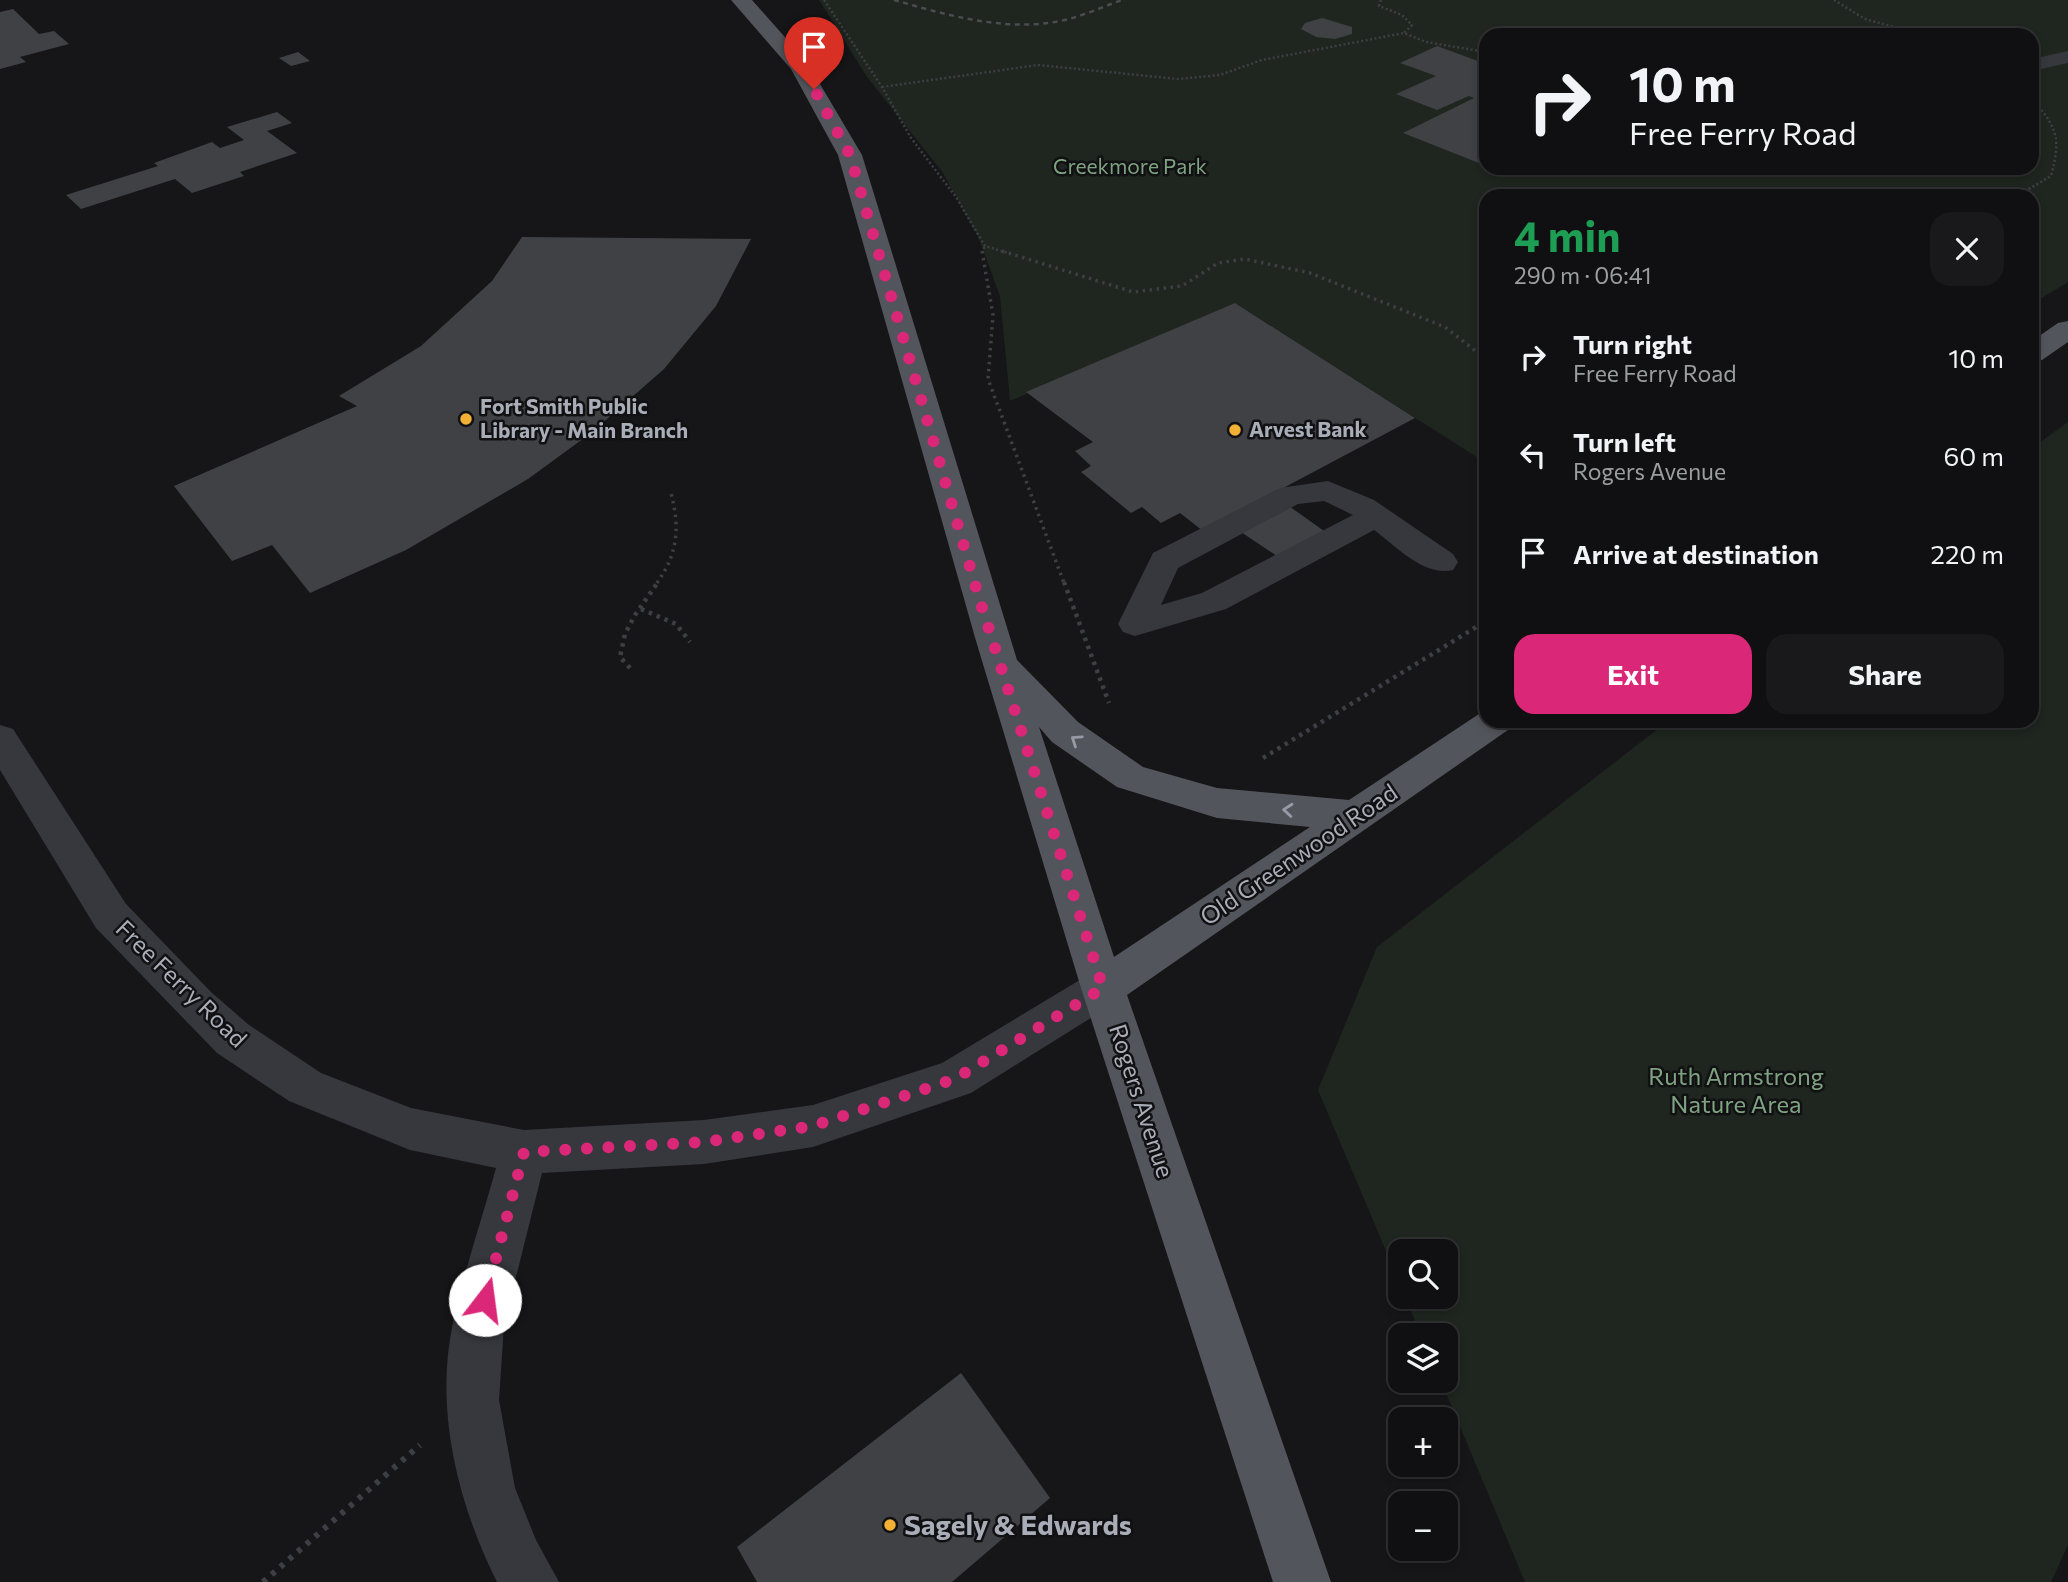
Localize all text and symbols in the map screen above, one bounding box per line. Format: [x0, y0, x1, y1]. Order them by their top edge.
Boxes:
pin [784, 17, 844, 89]
icon: arrive [795, 28, 833, 66]
text: 10 m [1629, 52, 1736, 112]
icon: right [1514, 56, 1605, 147]
text: Free Ferry Road [1629, 112, 1857, 152]
park label: Creekmore Park [1053, 153, 1207, 178]
text: 4 min [1514, 209, 1620, 261]
button: close [1930, 212, 2004, 286]
text: 290 m · 06:41 [1514, 261, 1652, 289]
text: Turn right [1573, 328, 1692, 359]
icon: right [1514, 338, 1552, 376]
text: 10 m [1948, 342, 2004, 373]
text: Free Ferry Road [1573, 359, 1737, 387]
place label: Fort Smith Public Library - Main Branch [480, 393, 688, 442]
marker: Fort Smith Public Library - Main Branch [458, 411, 474, 427]
place label: Arvest Bank [1249, 416, 1366, 441]
marker: Arvest Bank [1227, 422, 1243, 438]
text: Turn left [1573, 426, 1676, 457]
icon: left [1514, 436, 1552, 474]
text: 60 m [1944, 440, 2004, 471]
text: Rogers Avenue [1573, 457, 1726, 485]
icon: arrive [1514, 534, 1552, 572]
text: Arrive at destination [1573, 538, 1819, 569]
text: 220 m [1931, 538, 2004, 569]
button: Exit [1514, 634, 1752, 714]
button: Share [1766, 634, 2004, 714]
one-way arrow [1071, 735, 1084, 748]
street label: Old Greenwood Road [1194, 777, 1402, 931]
one-way arrow [1282, 803, 1293, 818]
street label: Free Ferry Road [111, 913, 253, 1053]
street label: Rogers Avenue [1104, 1020, 1181, 1181]
park label: Ruth Armstrong Nature Area [1648, 1061, 1824, 1118]
map controls [1388, 1239, 1458, 1561]
button: search [1388, 1239, 1458, 1309]
position arrow [448, 1263, 522, 1337]
button: layers [1388, 1323, 1458, 1393]
button: + [1388, 1407, 1458, 1477]
button: − [1388, 1491, 1458, 1561]
place label: Sagely & Edwards [904, 1507, 1132, 1541]
marker: Sagely & Edwards [882, 1517, 898, 1533]

